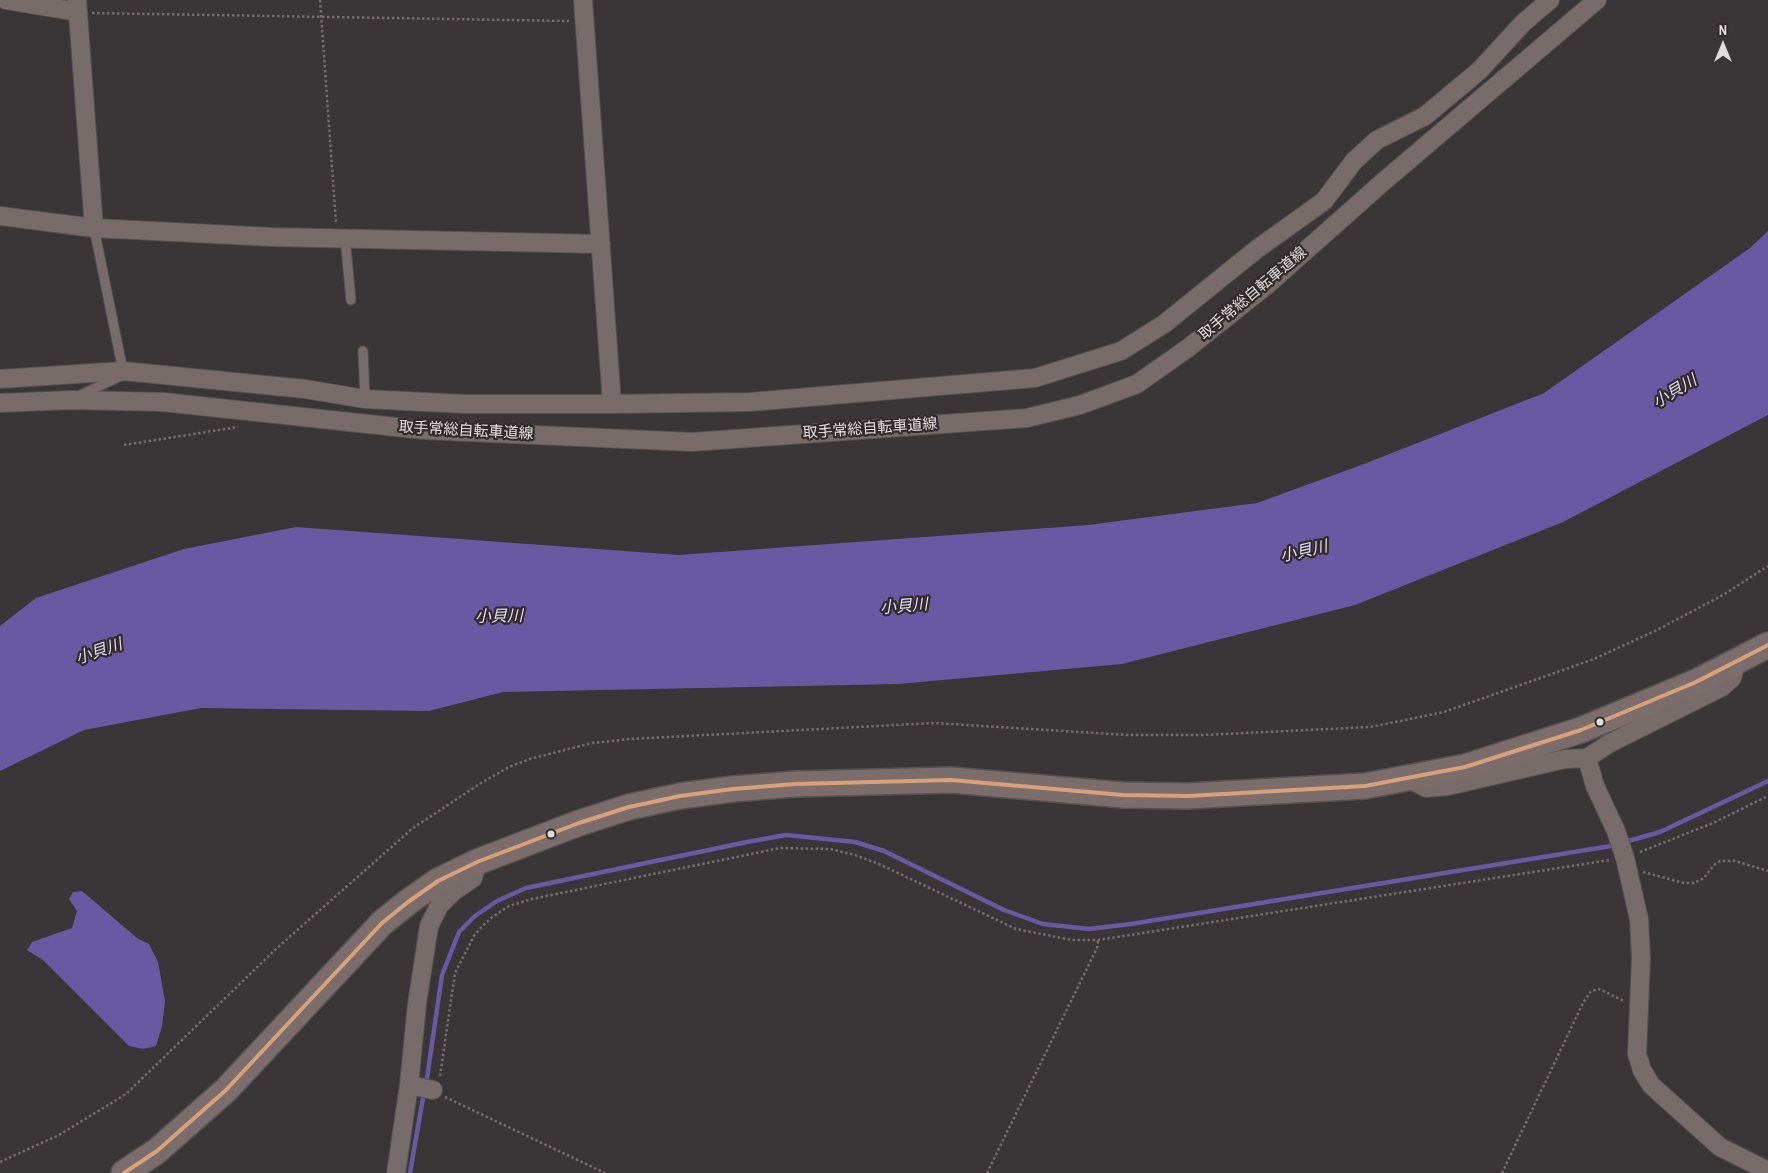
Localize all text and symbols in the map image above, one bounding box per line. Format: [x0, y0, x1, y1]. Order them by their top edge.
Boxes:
north arrow [1698, 20, 1748, 70]
text: N [1719, 21, 1727, 39]
street label: 取手常総自転車道線 [1196, 244, 1310, 344]
water label: 小貝川 [1649, 371, 1701, 413]
street label: 取手常総自転車道線 [802, 415, 938, 443]
street label: 取手常総自転車道線 [398, 418, 534, 444]
water label: 小貝川 [1278, 537, 1330, 567]
water label: 小貝川 [879, 595, 929, 619]
water label: 小貝川 [475, 607, 523, 627]
water label: 小貝川 [73, 635, 125, 669]
unlabelled marker [1595, 717, 1605, 727]
unlabelled marker [546, 829, 556, 839]

